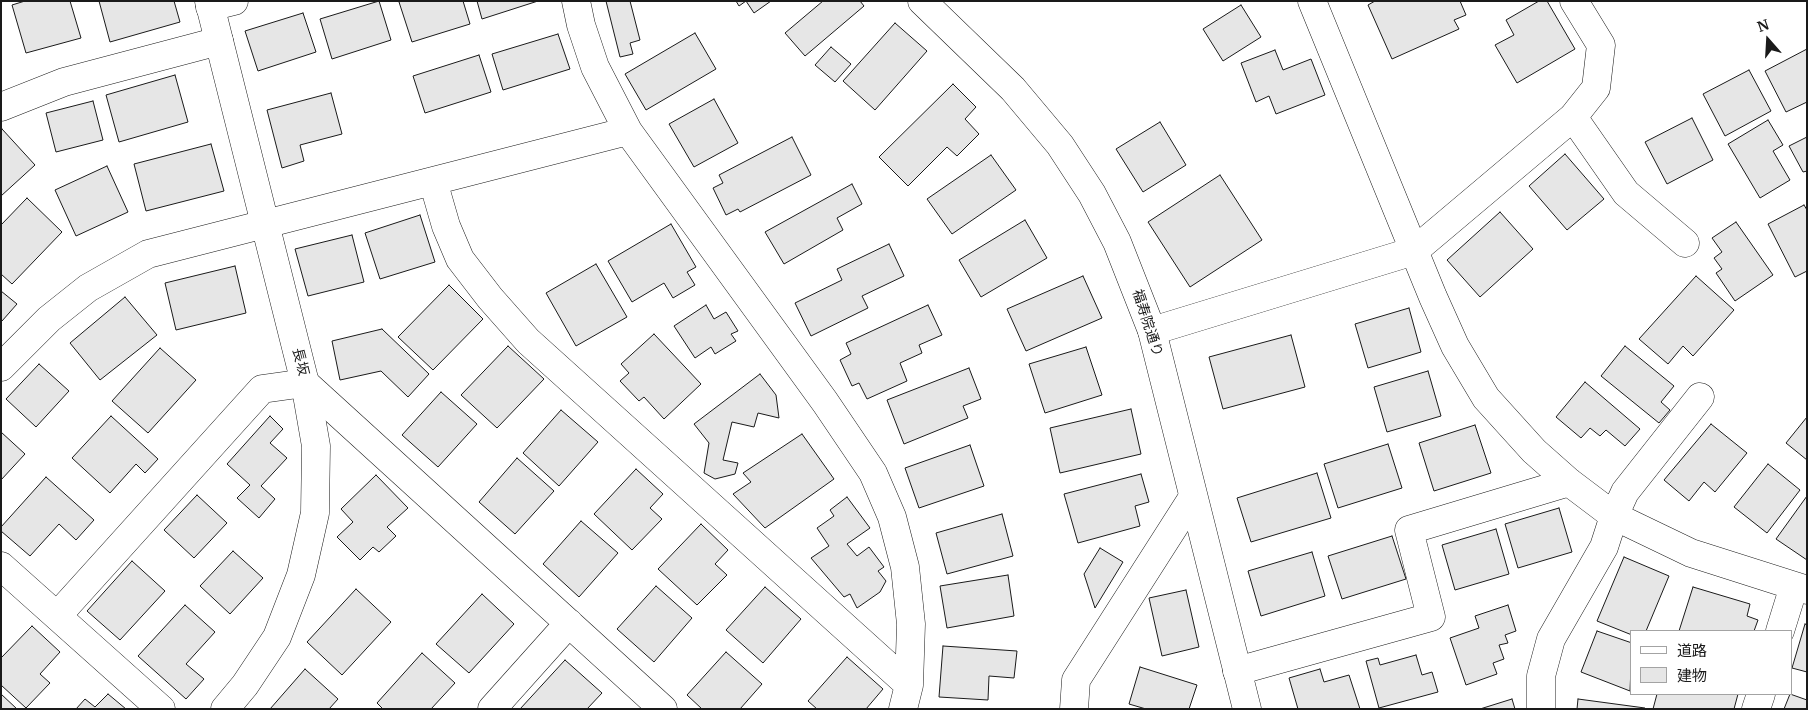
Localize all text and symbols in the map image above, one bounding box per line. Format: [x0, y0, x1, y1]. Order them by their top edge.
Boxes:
north arrow [1743, 15, 1793, 65]
text: N [1755, 16, 1771, 36]
street label: 福寿院通り [1128, 287, 1166, 359]
street label: 長坂 [288, 346, 312, 378]
legend [1630, 630, 1793, 695]
text: 道路 [1677, 641, 1707, 660]
text: 建物 [1677, 666, 1707, 685]

